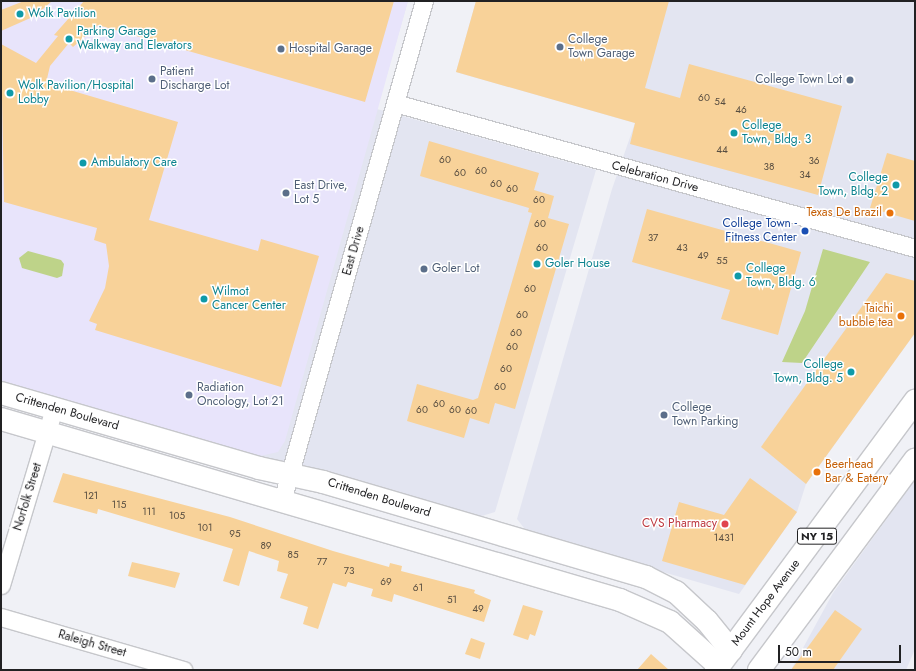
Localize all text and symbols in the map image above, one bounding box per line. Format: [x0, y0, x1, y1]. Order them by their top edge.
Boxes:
place label: Wolk Pavilion [28, 7, 96, 21]
marker: Wolk Pavilion [15, 9, 25, 19]
place label: Parking Garage Walkway and Elevators [77, 25, 192, 53]
place label: College Town Garage [568, 33, 635, 61]
marker: Parking Garage Walkway and Elevators [64, 34, 74, 44]
place label: Hospital Garage [289, 42, 372, 56]
marker: College Town Garage [555, 42, 565, 52]
marker: Hospital Garage [276, 44, 286, 54]
place label: Patient Discharge Lot [160, 65, 229, 93]
place label: College Town Lot [755, 73, 842, 87]
marker: Patient Discharge Lot [147, 74, 157, 84]
marker: College Town Lot [845, 75, 855, 85]
place label: Wolk Pavilion/Hospital Lobby [18, 79, 134, 107]
marker: Wolk Pavilion/Hospital Lobby [5, 88, 15, 98]
house number: 60 [698, 92, 710, 104]
house number: 54 [714, 96, 726, 108]
house number: 46 [735, 104, 747, 116]
place label: College Town, Bldg. 3 [742, 119, 811, 147]
marker: College Town, Bldg. 3 [729, 128, 739, 138]
house number: 44 [716, 144, 728, 156]
house number: 60 [439, 154, 451, 166]
house number: 36 [808, 155, 820, 167]
place label: Ambulatory Care [91, 156, 177, 170]
marker: Ambulatory Care [78, 158, 88, 168]
street label: Celebration Drive [610, 159, 700, 195]
house number: 38 [764, 161, 774, 173]
house number: 60 [475, 165, 487, 177]
house number: 60 [454, 167, 466, 179]
house number: 34 [799, 169, 811, 181]
place label: College Town, Bldg. 2 [818, 171, 888, 199]
house number: 60 [490, 178, 502, 190]
place label: East Drive, Lot 5 [294, 179, 347, 207]
marker: College Town, Bldg. 2 [891, 180, 901, 190]
house number: 60 [506, 183, 518, 195]
marker: East Drive, Lot 5 [281, 188, 291, 198]
house number: 60 [533, 194, 545, 206]
place label: Texas De Brazil [806, 206, 882, 220]
marker: Texas De Brazil [885, 208, 895, 218]
place label: College Town - Fitness Center [723, 217, 797, 245]
house number: 60 [534, 218, 546, 230]
street label: East Drive [340, 225, 368, 277]
marker: College Town - Fitness Center [800, 226, 810, 236]
house number: 37 [648, 232, 658, 244]
house number: 60 [536, 242, 548, 254]
house number: 43 [676, 242, 688, 254]
house number: 49 [697, 250, 709, 262]
house number: 55 [716, 255, 728, 267]
place label: Goler House [545, 257, 610, 271]
marker: Goler House [532, 259, 542, 269]
place label: Goler Lot [432, 262, 479, 276]
place label: College Town, Bldg. 6 [746, 262, 816, 290]
marker: Goler Lot [419, 264, 429, 274]
marker: College Town, Bldg. 6 [733, 271, 743, 281]
house number: 60 [524, 283, 536, 295]
place label: Wilmot Cancer Center [212, 285, 286, 313]
marker: Wilmot Cancer Center [199, 294, 209, 304]
place label: Taichi bubble tea [839, 302, 893, 330]
house number: 60 [516, 309, 528, 321]
marker: Taichi bubble tea [896, 311, 906, 321]
house number: 60 [510, 327, 522, 339]
house number: 60 [506, 341, 518, 353]
place label: College Town, Bldg. 5 [773, 358, 843, 386]
house number: 60 [500, 363, 512, 375]
marker: College Town, Bldg. 5 [846, 367, 856, 377]
place label: Radiation Oncology, Lot 21 [197, 381, 284, 409]
house number: 60 [494, 381, 506, 393]
street label: Crittenden Boulevard [14, 390, 120, 434]
marker: Radiation Oncology, Lot 21 [184, 390, 194, 400]
house number: 60 [433, 398, 445, 410]
place label: College Town Parking [672, 401, 738, 429]
house number: 60 [416, 404, 428, 416]
house number: 60 [449, 404, 461, 416]
house number: 60 [465, 405, 477, 417]
marker: College Town Parking [659, 410, 669, 420]
place label: Beerhead Bar & Eatery [825, 458, 888, 486]
street label: Norfolk Street [11, 461, 45, 533]
marker: Beerhead Bar & Eatery [812, 467, 822, 477]
street label: Crittenden Boulevard [326, 475, 432, 521]
house number: 121 [84, 490, 98, 502]
house number: 115 [112, 499, 126, 511]
house number: 111 [142, 506, 156, 518]
house number: 105 [169, 510, 185, 522]
place label: CVS Pharmacy [642, 517, 717, 531]
marker: CVS Pharmacy [720, 519, 730, 529]
house number: 101 [198, 522, 212, 534]
road number: NY 15 [797, 527, 837, 545]
house number: 95 [229, 528, 241, 540]
house number: 1431 [714, 532, 734, 544]
house number: 89 [260, 540, 272, 552]
house number: 85 [287, 549, 299, 561]
house number: 77 [317, 556, 327, 568]
street label: Mount Hope Avenue [729, 557, 803, 649]
house number: 73 [344, 565, 354, 577]
house number: 69 [380, 576, 392, 588]
house number: 61 [413, 582, 423, 594]
house number: 51 [447, 594, 457, 606]
house number: 49 [472, 603, 484, 615]
street label: Raleigh Street [56, 627, 128, 661]
scale bar [780, 637, 903, 663]
text: 50 m [785, 643, 812, 661]

